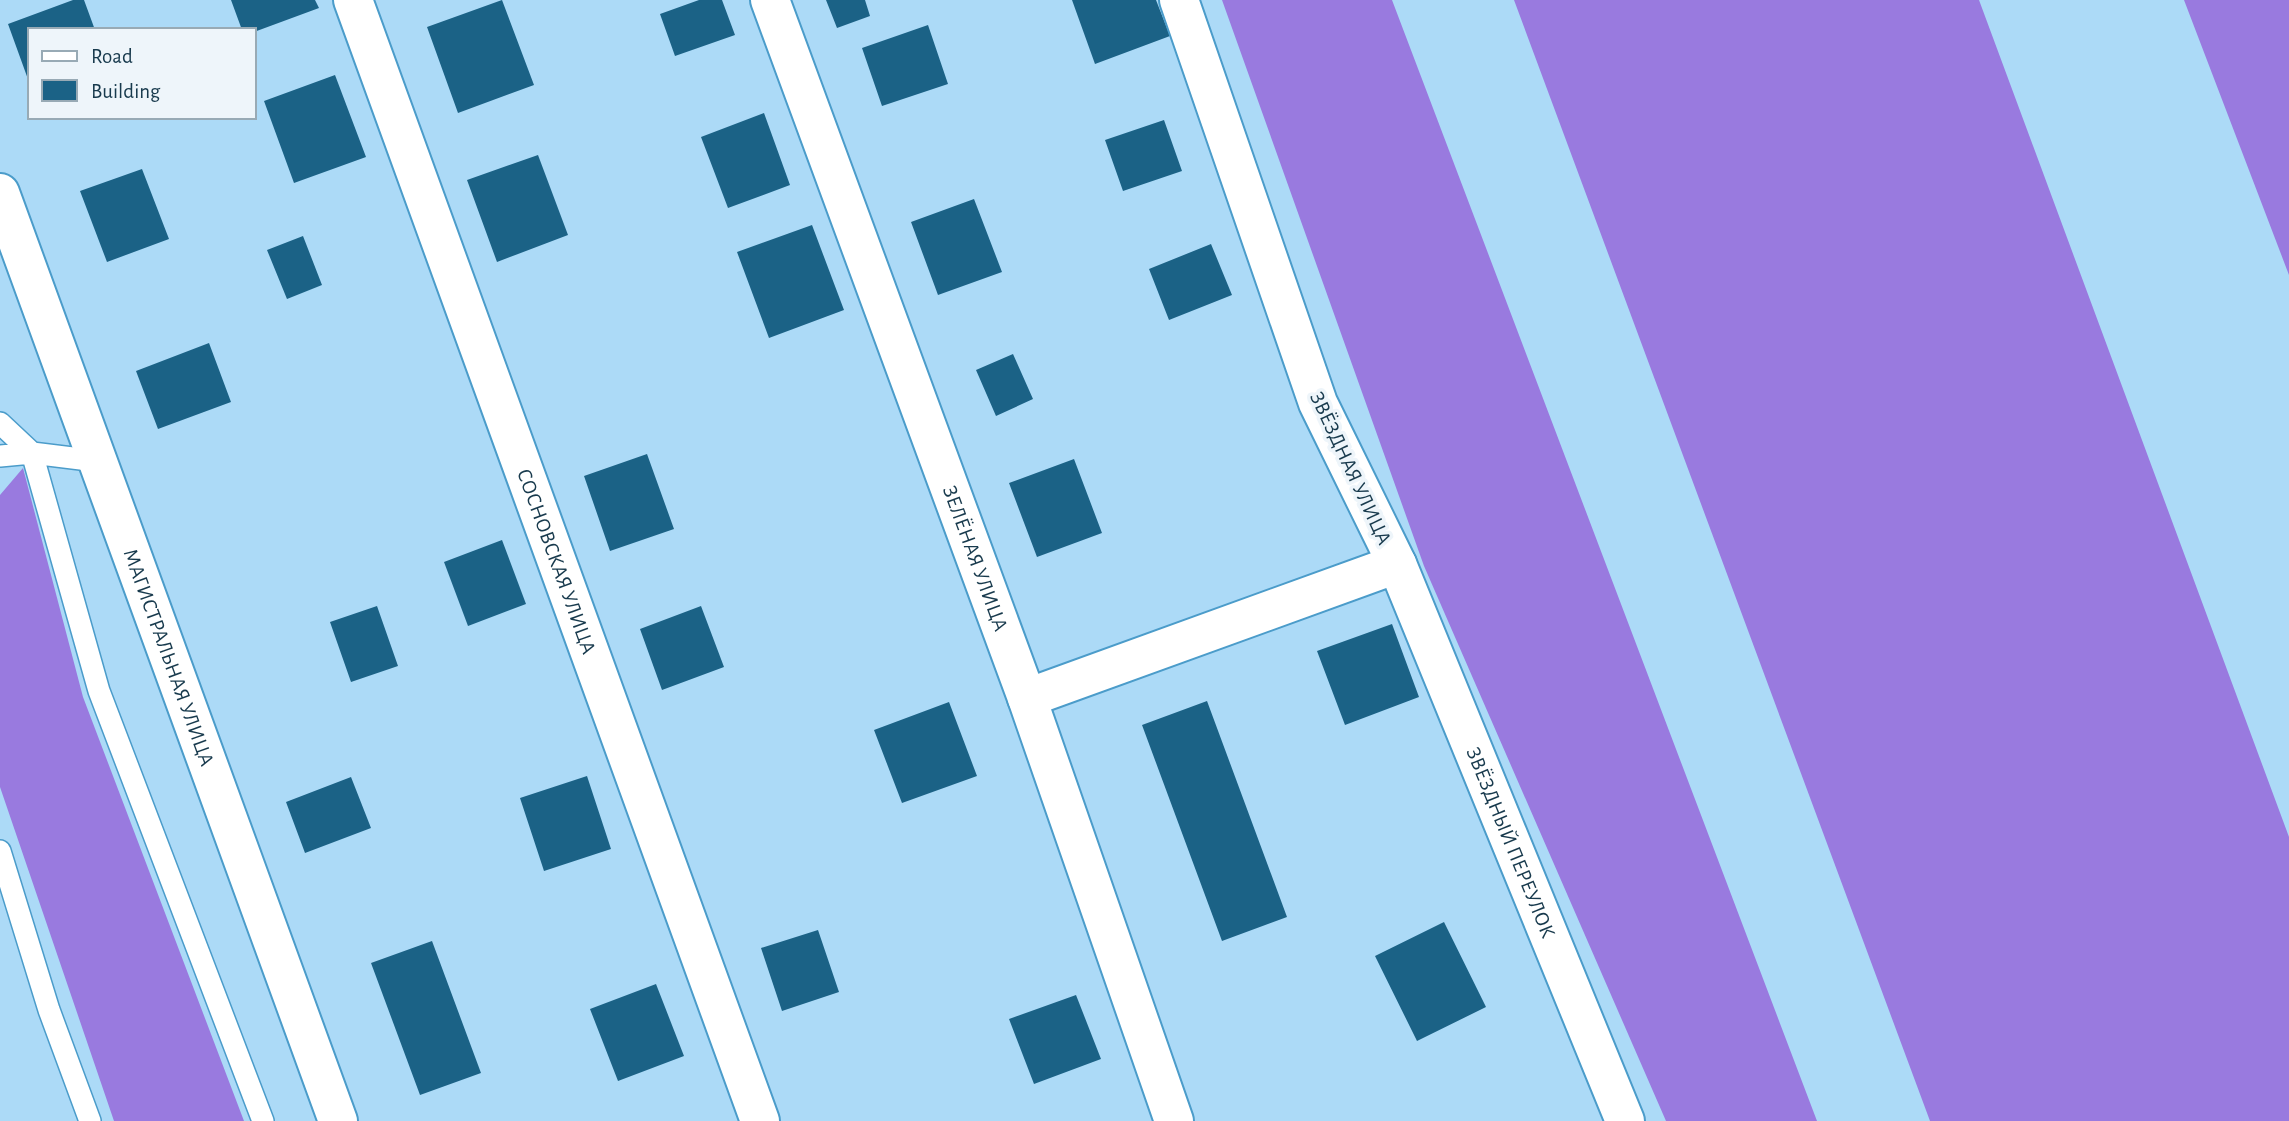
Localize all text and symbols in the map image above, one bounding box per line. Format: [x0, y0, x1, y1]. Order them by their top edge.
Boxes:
legend [28, 28, 256, 119]
text: Road [91, 46, 133, 67]
text: Building [91, 81, 161, 102]
street label: ЗВЁЗДНАЯ УЛИЦА [1306, 388, 1396, 548]
street label: СОСНОВСКАЯ УЛИЦА [513, 466, 599, 657]
street label: ЗЕЛЁНАЯ УЛИЦА [939, 483, 1011, 634]
street label: МАГИСТРАЛЬНАЯ УЛИЦА [119, 546, 218, 769]
street label: ЗВЁЗДНЫЙ ПЕРЕУЛОК [1462, 744, 1559, 941]

